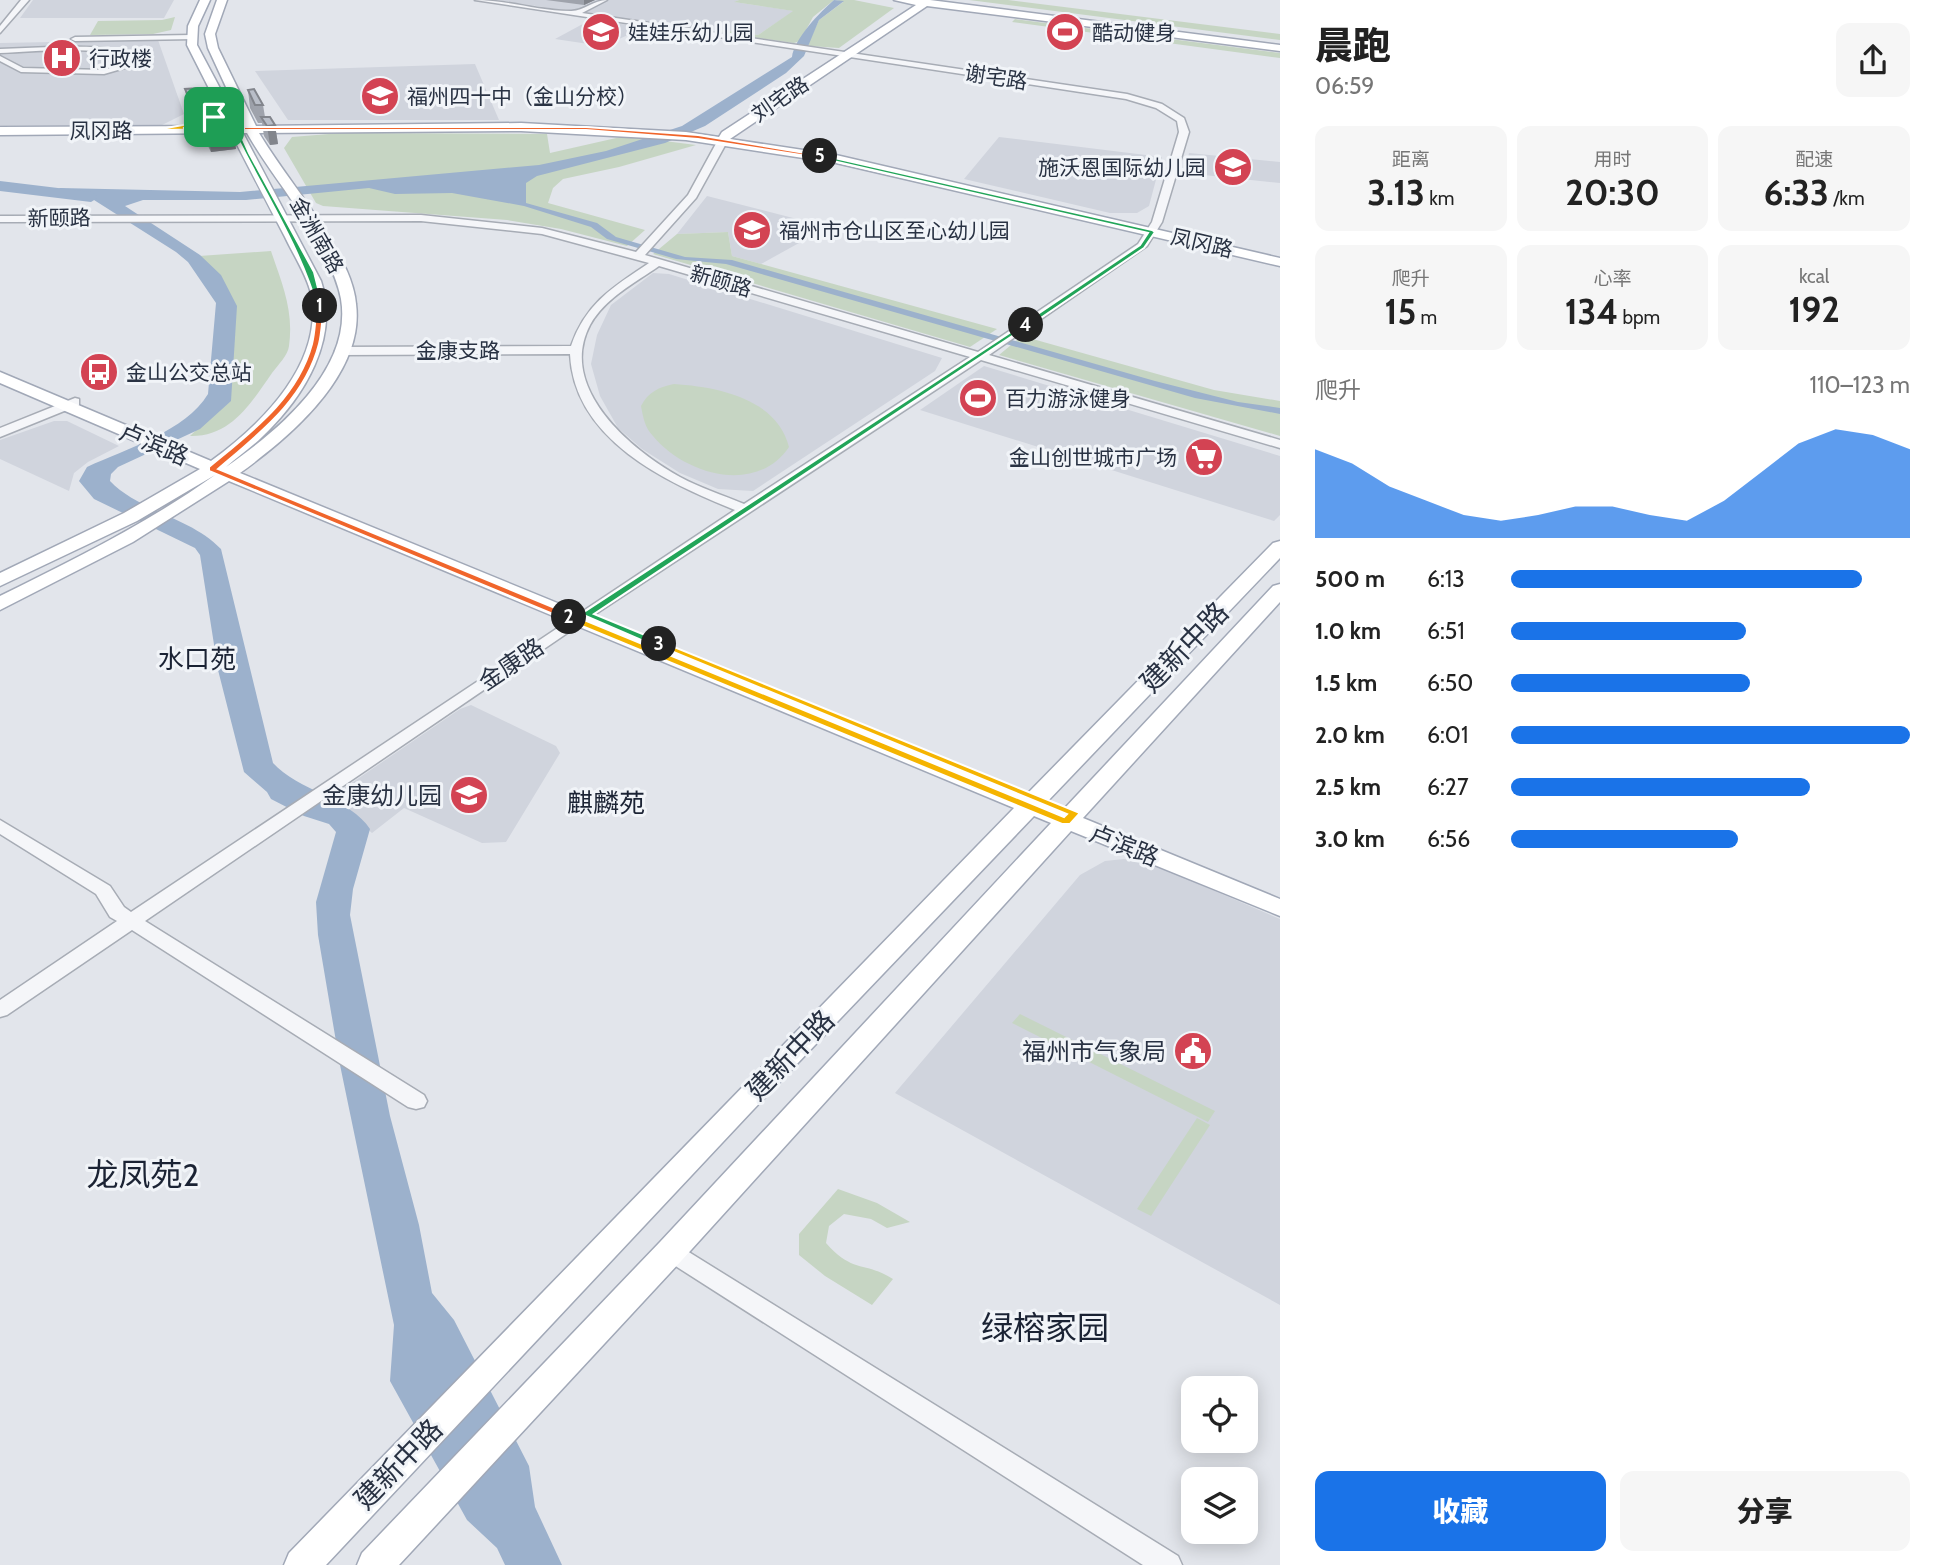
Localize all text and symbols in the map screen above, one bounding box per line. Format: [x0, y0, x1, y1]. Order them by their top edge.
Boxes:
school or university icon: 娃娃乐幼儿园 [580, 11, 622, 53]
sports icon: 酷动健身 [1044, 11, 1086, 53]
place label: 娃娃乐幼儿园 [628, 20, 754, 45]
place label: 酷动健身 [1092, 20, 1176, 45]
text: 晨跑 [1315, 22, 1391, 69]
button: share [1836, 23, 1910, 97]
hospital icon: 行政楼 [41, 37, 83, 79]
place label: 行政楼 [89, 46, 152, 71]
street label: 谢宅路 [963, 60, 1029, 94]
street label: 刘宅路 [747, 71, 813, 127]
text: 06:59 [1315, 72, 1374, 100]
school or university icon: 福州四十中（金山分校） [359, 75, 401, 117]
place label: 福州四十中（金山分校） [407, 84, 638, 109]
pin [184, 87, 244, 147]
icon: arrive [195, 98, 233, 136]
street label: 凤冈路 [70, 118, 133, 143]
pin: 5 [802, 138, 838, 174]
text: 5 [814, 144, 825, 167]
school or university icon: 施沃恩国际幼儿园 [1212, 146, 1254, 188]
text: 距离 [1392, 148, 1430, 171]
text: 用时 [1593, 148, 1632, 171]
text: 配速 [1795, 148, 1833, 171]
place label: 施沃恩国际幼儿园 [1038, 155, 1206, 180]
text: 3.13 [1367, 171, 1425, 214]
text: 20:30 [1565, 171, 1660, 214]
text: 6:33 [1764, 171, 1829, 214]
text: km [1425, 187, 1454, 210]
text: /km [1829, 187, 1865, 210]
street label: 金洲南路 [285, 192, 349, 278]
street label: 新颐路 [27, 205, 91, 231]
school or university icon: 福州市仓山区至心幼儿园 [731, 209, 773, 251]
place label: 福州市仓山区至心幼儿园 [779, 218, 1010, 243]
street label: 凤冈路 [1168, 224, 1236, 262]
street label: 新颐路 [687, 260, 755, 302]
text: kcal [1799, 265, 1829, 288]
text: 爬升 [1392, 267, 1430, 290]
text: 心率 [1593, 267, 1632, 290]
pin: 1 [302, 288, 338, 324]
text: 192 [1789, 288, 1840, 331]
text: 15 [1384, 290, 1416, 333]
text: 134 [1565, 290, 1618, 333]
text: 1 [316, 294, 323, 317]
text: m [1416, 306, 1437, 329]
text: bpm [1618, 306, 1660, 329]
pin: 4 [1009, 308, 1044, 342]
text: 4 [1020, 313, 1031, 336]
street label: 金康支路 [416, 338, 500, 363]
bus stop icon: 金山公交总站 [78, 351, 120, 393]
place label: 金山公交总站 [126, 360, 252, 385]
text: 110–123 m [1809, 371, 1910, 399]
text: 爬升 [1315, 376, 1361, 404]
sports icon: 百力游泳健身 [957, 377, 999, 419]
place label: 百力游泳健身 [1005, 386, 1131, 411]
street label: 卢滨路 [115, 417, 193, 471]
supermarket icon: 金山创世城市广场 [1183, 436, 1225, 478]
place label: 金山创世城市广场 [1009, 445, 1177, 470]
text: 500 m [1315, 565, 1385, 593]
text: 6:13 [1427, 565, 1465, 593]
street label: 建新中路 [1133, 595, 1235, 699]
pin: 2 [552, 600, 586, 634]
text: 2 [563, 605, 574, 628]
text: 1.0 km [1315, 617, 1381, 645]
text: 6:51 [1427, 617, 1465, 645]
pin: 3 [642, 626, 676, 662]
street label: 金康路 [473, 632, 549, 696]
text: 3 [653, 632, 664, 655]
district label: 水口苑 [158, 643, 236, 675]
text: 1.5 km [1315, 669, 1377, 697]
text: 6:50 [1427, 669, 1473, 697]
text: 2.0 km [1315, 721, 1385, 749]
text: 6:01 [1427, 721, 1468, 749]
text: 2.5 km [1315, 773, 1381, 801]
text: 6:27 [1427, 773, 1468, 801]
school or university icon: 金康幼儿园 [448, 774, 490, 816]
place label: 金康幼儿园 [322, 781, 442, 810]
district label: 麒麟苑 [567, 787, 645, 819]
street label: 卢滨路 [1085, 818, 1163, 872]
text: 3.0 km [1315, 825, 1385, 853]
text: 6:56 [1427, 825, 1470, 853]
street label: 建新中路 [739, 1003, 841, 1107]
public building icon: 福州市气象局 [1172, 1030, 1214, 1072]
place label: 福州市气象局 [1022, 1037, 1166, 1066]
district label: 龙凤苑2 [87, 1155, 199, 1194]
district label: 绿榕家园 [981, 1308, 1109, 1347]
map controls [1181, 1376, 1258, 1544]
button: locate [1181, 1376, 1258, 1453]
street label: 建新中路 [347, 1412, 449, 1516]
button: layers [1181, 1467, 1258, 1544]
button: 收藏 [1315, 1471, 1606, 1551]
button: 分享 [1620, 1471, 1910, 1551]

